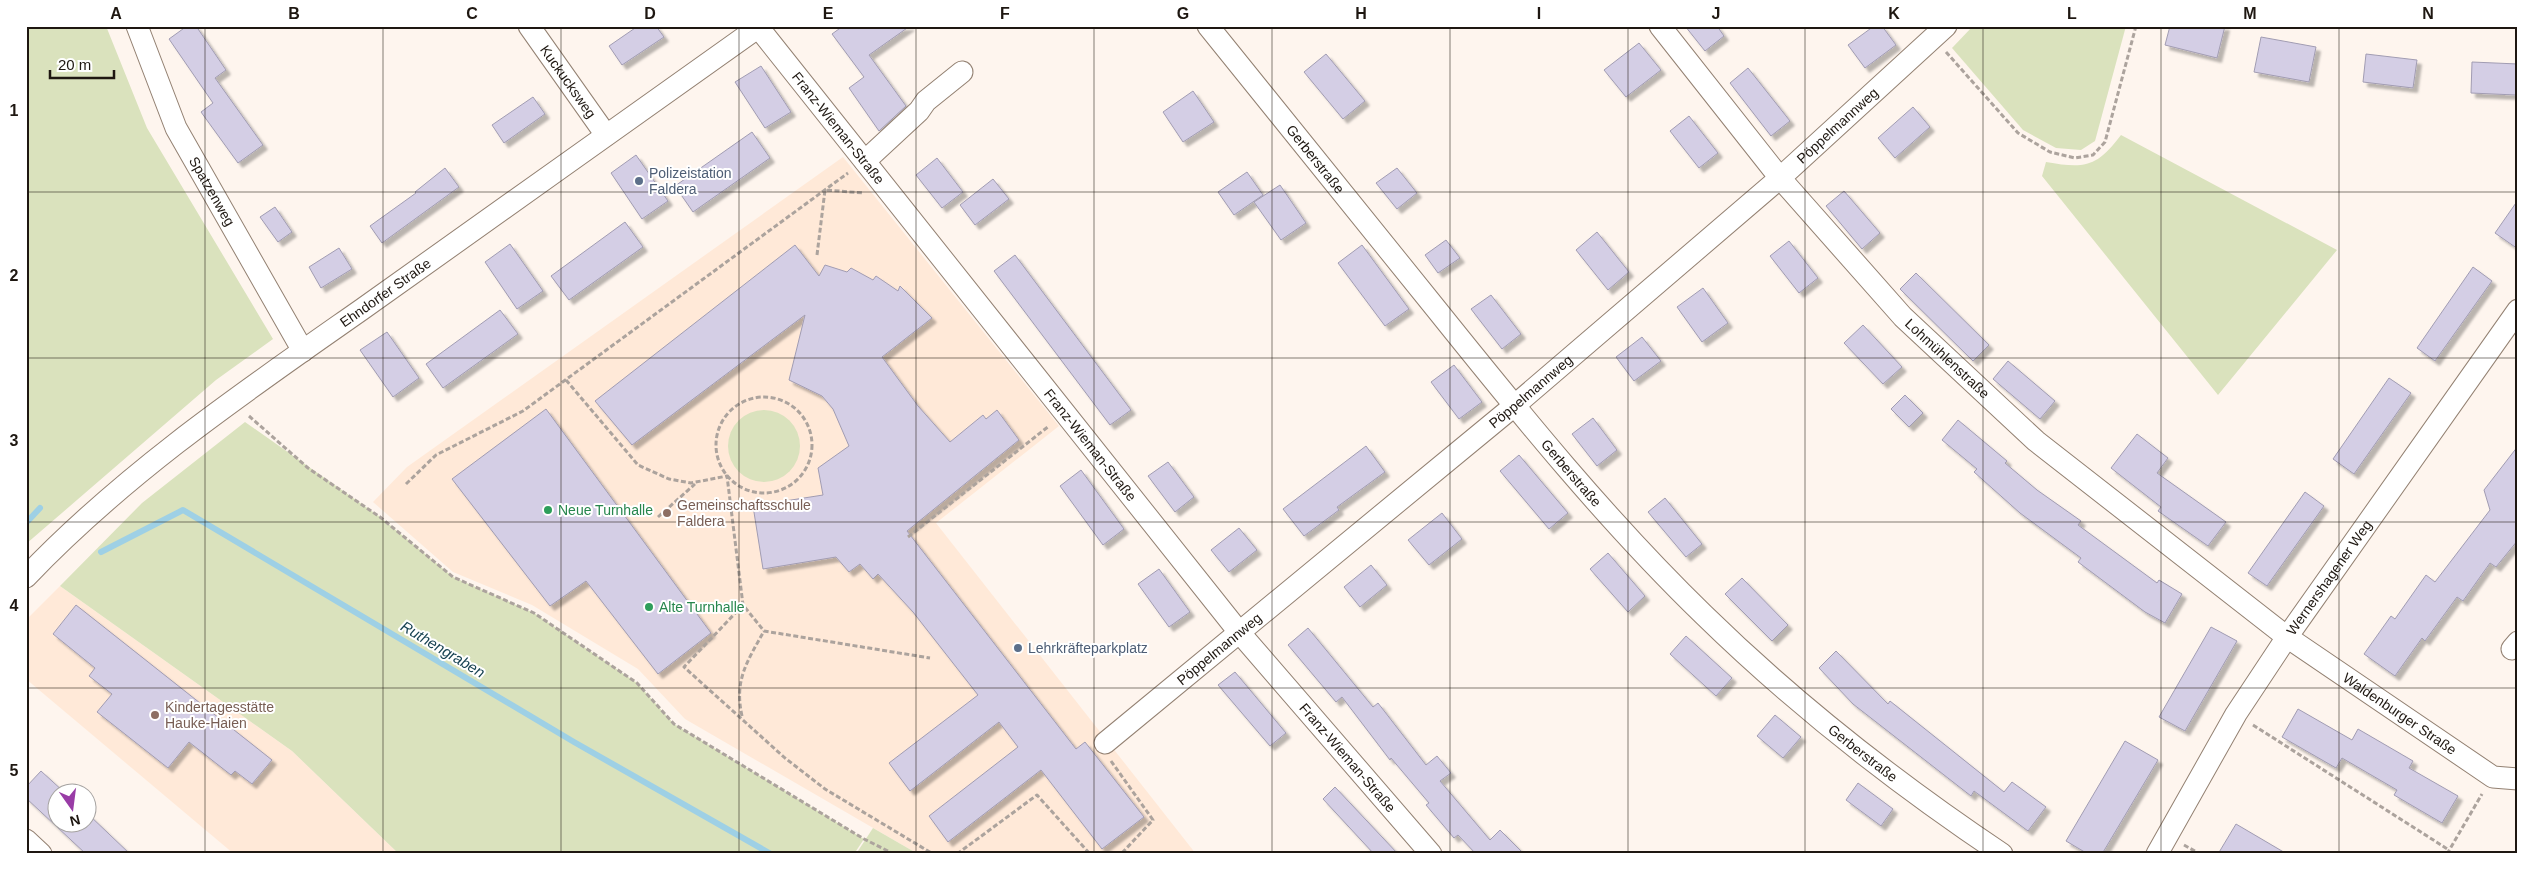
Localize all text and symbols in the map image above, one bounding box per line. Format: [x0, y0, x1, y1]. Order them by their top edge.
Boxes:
text: A [110, 5, 122, 22]
text: B [288, 5, 300, 22]
text: C [466, 5, 478, 22]
text: D [644, 5, 656, 22]
text: E [823, 5, 834, 22]
text: F [1000, 5, 1010, 22]
text: G [1177, 5, 1189, 22]
text: H [1355, 5, 1367, 22]
text: I [1537, 5, 1541, 22]
text: J [1712, 5, 1720, 22]
text: K [1888, 5, 1900, 22]
text: L [2067, 5, 2077, 22]
text: M [2243, 5, 2257, 22]
text: N [2422, 5, 2434, 22]
street label: Kuckucksweg [537, 42, 599, 121]
scale bar [50, 48, 114, 80]
text: 20 m [58, 56, 91, 73]
street label: Franz-Wieman-Straße [789, 69, 888, 187]
street label: Pöppelmannweg [1793, 84, 1881, 167]
text: 1 [10, 102, 19, 119]
street label: Gerberstraße [1283, 122, 1348, 197]
street label: Spatzenweg [186, 154, 238, 229]
place label: Polizeistation Faldera [649, 165, 732, 197]
marker: Polizeistation Faldera [633, 175, 645, 187]
street label: Ehndorfer Straße [337, 255, 434, 330]
text: 2 [10, 267, 19, 284]
street label: Lohmühlenstraße [1902, 315, 1993, 402]
street label: Pöppelmannweg [1486, 352, 1576, 431]
street label: Franz-Wieman-Straße [1041, 386, 1140, 504]
text: 3 [10, 432, 19, 449]
street label: Gerberstraße [1538, 436, 1605, 510]
place label: Gemeinschaftsschule Faldera [677, 497, 811, 529]
place label: Neue Turnhalle [558, 502, 653, 518]
marker: Neue Turnhalle [542, 504, 554, 516]
marker: Gemeinschaftsschule Faldera [661, 507, 673, 519]
street label: Wernershagener Weg [2283, 517, 2375, 638]
text: 4 [10, 597, 19, 614]
place label: Alte Turnhalle [659, 599, 745, 615]
marker: Alte Turnhalle [643, 601, 655, 613]
street label: Pöppelmannweg [1174, 610, 1265, 688]
water label: Ruthengraben [398, 617, 488, 681]
place label: Lehrkräfteparkplatz [1028, 640, 1148, 656]
marker: Lehrkräfteparkplatz [1012, 642, 1024, 654]
street label: Waldenburger Straße [2340, 670, 2460, 758]
place label: Kindertagesstätte Hauke-Haien [165, 699, 274, 731]
street label: Franz-Wieman-Straße [1296, 700, 1399, 815]
marker: Kindertagesstätte Hauke-Haien [149, 709, 161, 721]
street label: Gerberstraße [1825, 721, 1901, 785]
text: 5 [10, 762, 19, 779]
north arrow [48, 782, 98, 832]
text: N [68, 812, 82, 830]

